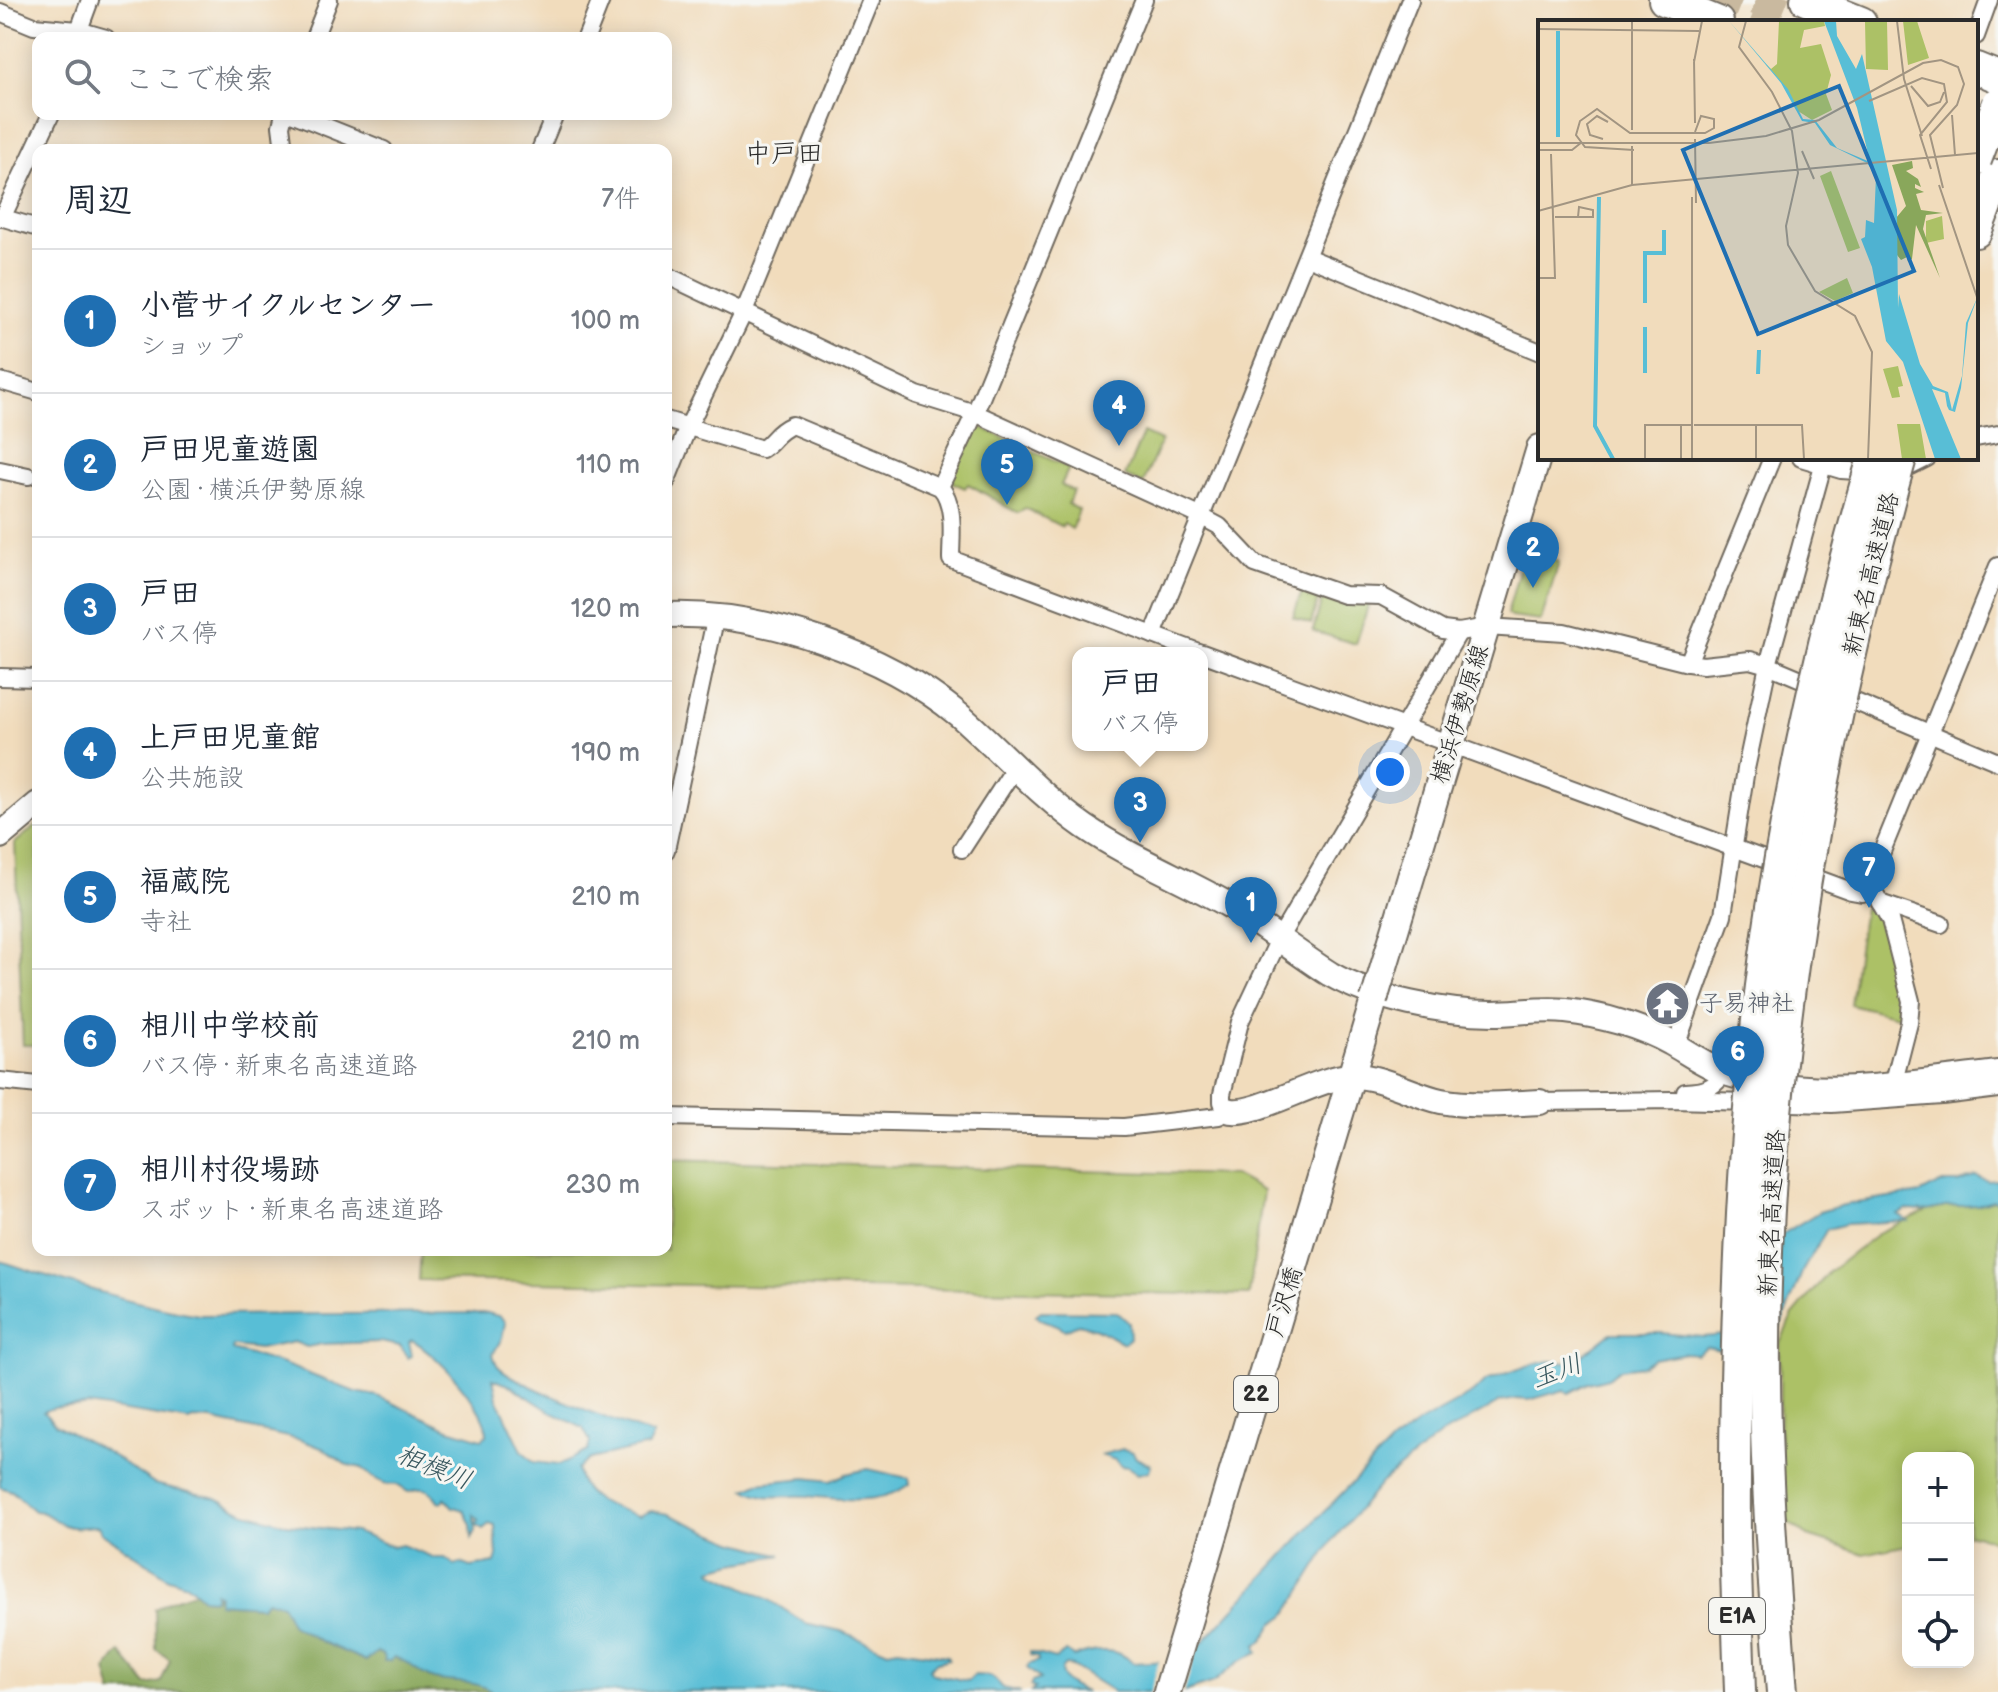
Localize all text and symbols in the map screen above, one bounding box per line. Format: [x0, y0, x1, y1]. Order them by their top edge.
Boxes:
inset map [1538, 20, 1978, 460]
search box [32, 32, 672, 120]
icon: search [60, 54, 104, 98]
text: ここで検索 [124, 62, 274, 98]
district label: 中戸田 [745, 139, 823, 170]
text: 周辺 [64, 180, 132, 221]
text: 7件 [601, 184, 640, 215]
text: 小菅サイクルセンター [140, 288, 436, 324]
text: 1 [85, 306, 95, 337]
text: 100 m [571, 306, 640, 337]
text: ショップ [140, 331, 243, 362]
pin: 4 [1093, 380, 1145, 446]
text: 戸田児童遊園 [140, 432, 320, 468]
pin: 5 [981, 439, 1033, 505]
text: 2 [82, 450, 98, 481]
text: 110 m [576, 450, 640, 481]
text: 公園 · 横浜伊勢原線 [140, 475, 365, 506]
street label: 新東名高速道路 [1837, 489, 1905, 659]
pin: 2 [1507, 522, 1559, 588]
text: 戸田 [140, 576, 200, 612]
text: 3 [82, 594, 98, 625]
text: 120 m [571, 594, 640, 625]
text: バス停 [140, 619, 218, 650]
street label: 横浜伊勢原線 [1425, 641, 1495, 787]
popup [1072, 647, 1208, 751]
text: 戸田 [1101, 666, 1161, 702]
text: バス停 [1101, 709, 1179, 740]
text: 上戸田児童館 [140, 720, 320, 756]
text: 4 [82, 738, 98, 769]
text: 190 m [571, 738, 640, 769]
your location [1370, 752, 1410, 792]
text: 公共施設 [140, 763, 244, 794]
pin: 3 [1114, 777, 1166, 843]
pin: 7 [1843, 842, 1895, 908]
text: 福蔵院 [140, 864, 230, 900]
pin: 1 [1225, 877, 1277, 943]
text: 5 [82, 882, 98, 913]
text: 210 m [571, 882, 640, 913]
text: 寺社 [140, 907, 192, 938]
temple icon: 子易神社 [1644, 979, 1692, 1027]
place label: 子易神社 [1699, 989, 1795, 1018]
text: 相川中学校前 [140, 1008, 320, 1044]
text: 6 [82, 1026, 98, 1057]
text: 210 m [571, 1026, 640, 1057]
pin: 6 [1712, 1026, 1764, 1092]
text: バス停 · 新東名高速道路 [140, 1051, 417, 1082]
street label: 新東名高速道路 [1753, 1128, 1791, 1298]
text: 相川村役場跡 [140, 1152, 320, 1188]
text: 7 [83, 1170, 97, 1201]
text: 230 m [565, 1170, 640, 1201]
text: スポット · 新東名高速道路 [140, 1195, 443, 1226]
street label: 戸沢橋 [1260, 1263, 1308, 1341]
water label: 玉川 [1527, 1349, 1587, 1395]
road number: 22 [1234, 1376, 1278, 1412]
water label: 相模川 [392, 1439, 476, 1497]
map controls [1902, 1452, 1974, 1668]
button: + [1902, 1452, 1974, 1524]
button: − [1902, 1524, 1974, 1596]
button: locate [1902, 1596, 1974, 1668]
road number: E1A [1709, 1598, 1765, 1634]

